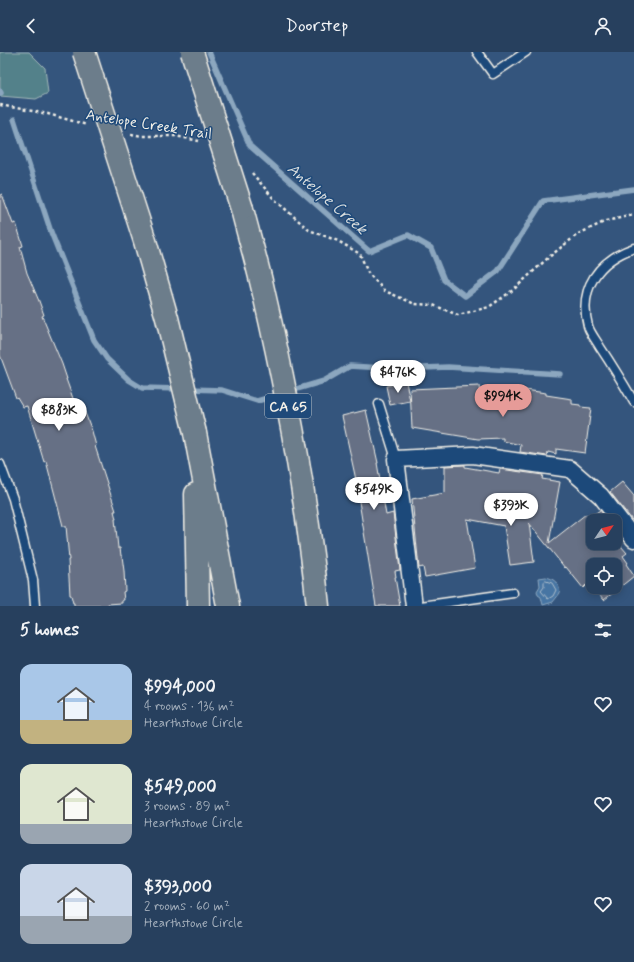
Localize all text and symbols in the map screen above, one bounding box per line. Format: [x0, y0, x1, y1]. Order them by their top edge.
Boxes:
text: Doorstep [286, 14, 348, 38]
icon: back [20, 15, 42, 37]
icon: person [592, 15, 614, 37]
street label: Antelope Creek Trail [84, 105, 213, 145]
water label: Antelope Creek [283, 159, 372, 240]
pin: $476K [370, 360, 426, 394]
text: $476K [379, 364, 417, 381]
pin: $994K [475, 384, 531, 418]
text: $994K [484, 388, 522, 405]
road number: CA 65 [265, 394, 311, 418]
pin: $883K [31, 398, 87, 432]
text: $883K [41, 402, 77, 419]
pin: $549K [346, 477, 402, 511]
text: $549K [354, 481, 394, 498]
pin: $393K [483, 493, 539, 527]
text: $393K [493, 497, 529, 514]
north arrow [586, 514, 622, 550]
map controls [586, 514, 622, 594]
button: locate [586, 558, 622, 594]
text: 5 homes [20, 619, 79, 641]
icon: filters [592, 619, 614, 641]
text: $994,000 [144, 676, 216, 698]
icon: home [52, 680, 100, 728]
icon: heart [592, 693, 614, 715]
text: 4 rooms · 136 m² [144, 698, 234, 715]
text: Hearthstone Circle [144, 715, 243, 732]
text: $549,000 [144, 776, 217, 798]
icon: home [52, 780, 100, 828]
icon: heart [592, 793, 614, 815]
text: 3 rooms · 89 m² [144, 798, 230, 815]
text: Hearthstone Circle [144, 815, 243, 832]
text: $393,000 [144, 876, 212, 898]
icon: home [52, 880, 100, 928]
icon: heart [592, 893, 614, 915]
text: 2 rooms · 60 m² [144, 898, 230, 915]
text: Hearthstone Circle [144, 915, 243, 932]

